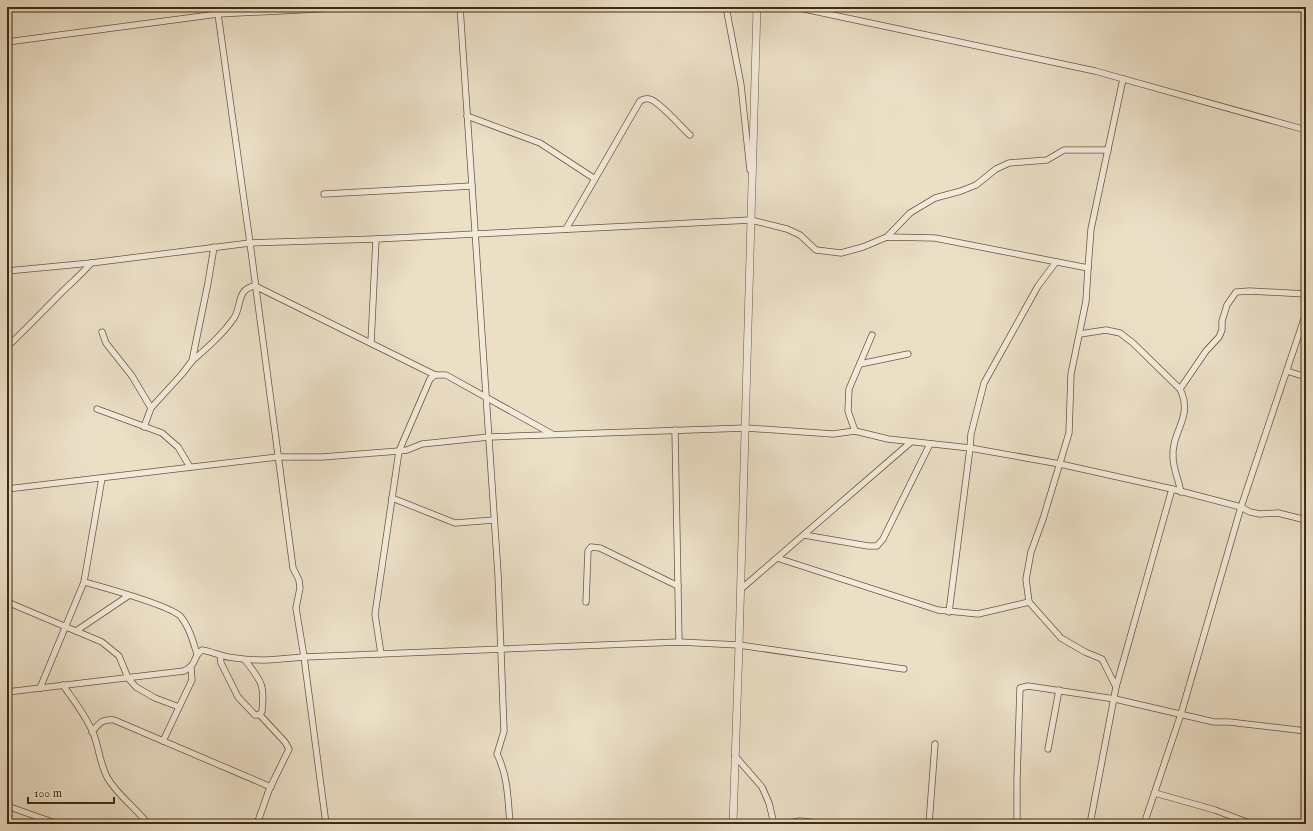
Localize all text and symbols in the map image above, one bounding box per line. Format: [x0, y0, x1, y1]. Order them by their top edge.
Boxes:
scale bar [28, 779, 114, 805]
text: 100 m [34, 786, 62, 801]

